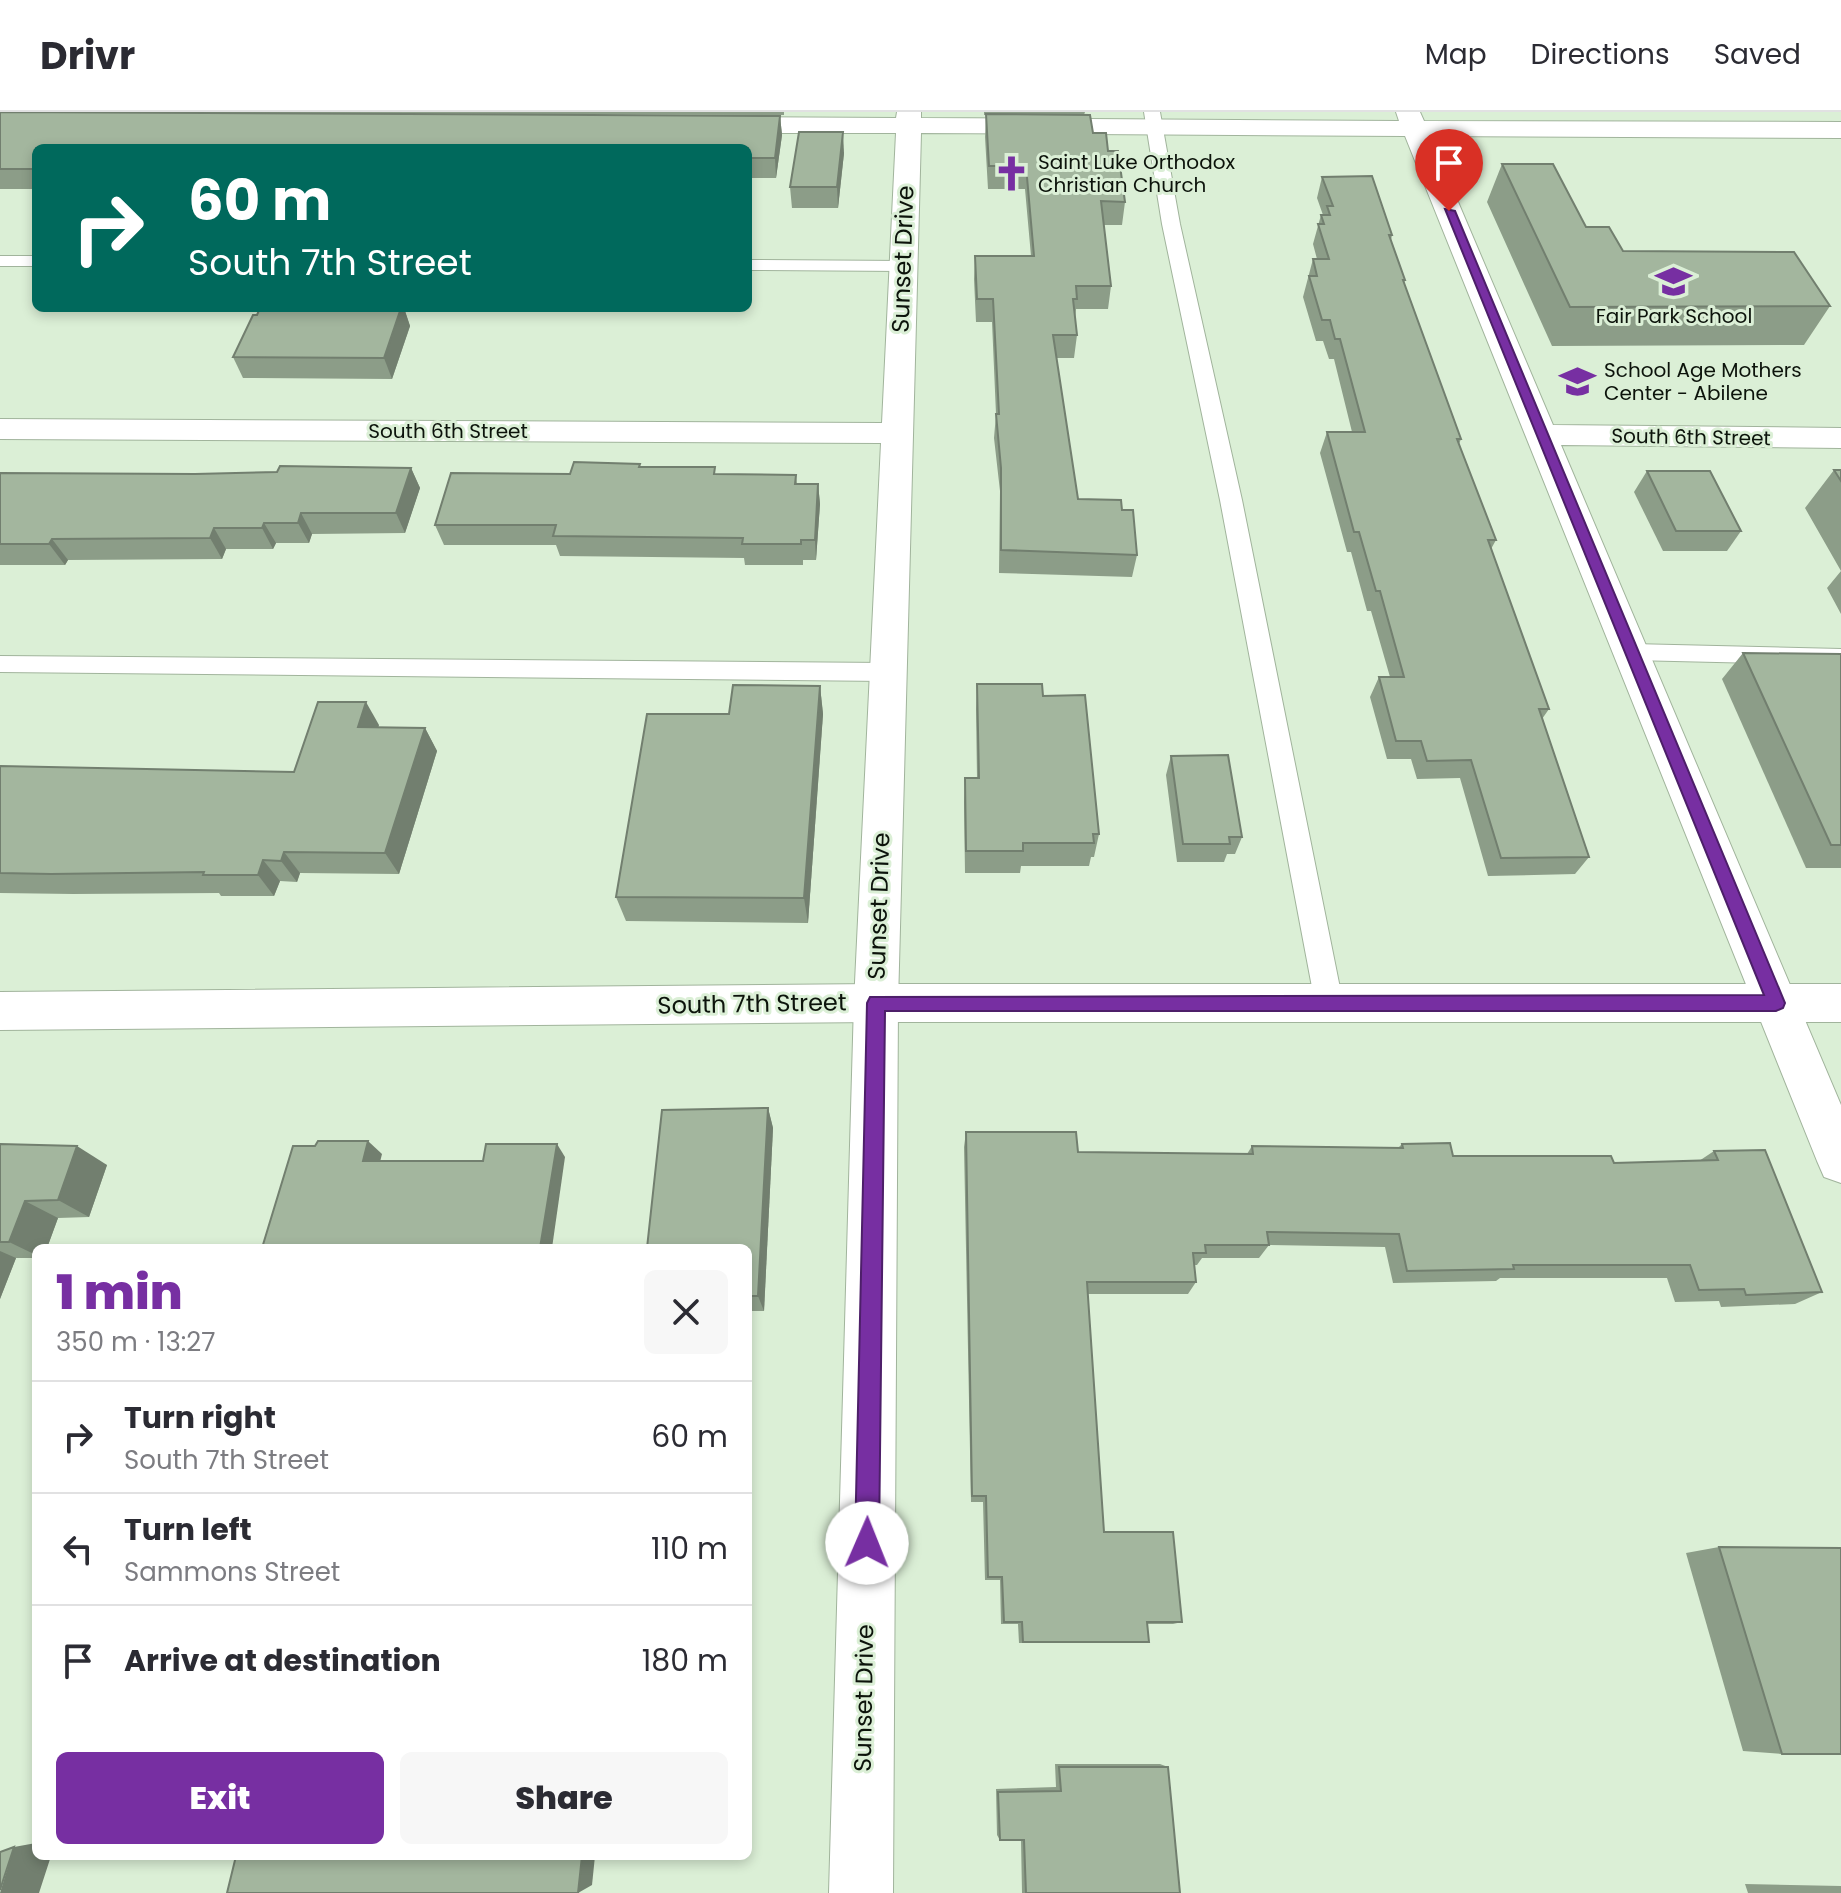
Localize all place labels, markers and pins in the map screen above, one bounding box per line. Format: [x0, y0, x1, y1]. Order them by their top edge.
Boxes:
pin [1415, 129, 1483, 211]
place label: Saint Luke Orthodox Christian Church [1038, 148, 1235, 199]
church icon: Saint Luke Orthodox Christian Church [993, 154, 1031, 192]
school or university icon: Fair Park School [1655, 262, 1693, 300]
place label: Fair Park School [1596, 302, 1752, 330]
place label: School Age Mothers Center - Abilene [1604, 356, 1802, 407]
school or university icon: School Age Mothers Center - Abilene [1559, 363, 1597, 401]

